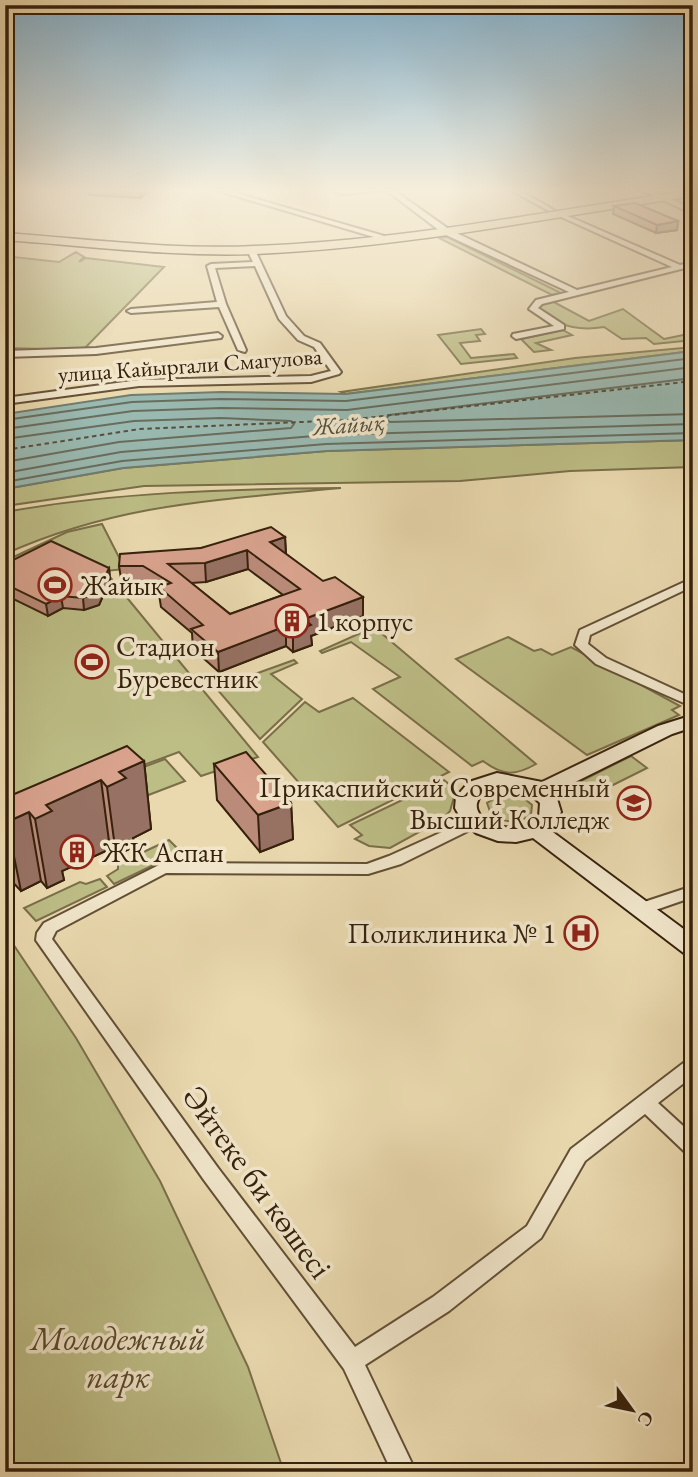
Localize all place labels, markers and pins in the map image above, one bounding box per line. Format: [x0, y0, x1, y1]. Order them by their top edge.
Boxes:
sports icon: Жайык [36, 566, 74, 604]
place label: Жайык [79, 567, 164, 603]
building icon: 1 корпус [273, 602, 311, 640]
place label: 1 корпус [316, 603, 413, 639]
place label: Стадион Буревестник [116, 628, 258, 696]
sports icon: Стадион Буревестник [73, 643, 111, 681]
place label: Прикаспийский Современный Высший Колледж [259, 769, 610, 837]
school or university icon: Прикаспийский Современный Высший Колледж [615, 784, 653, 822]
building icon: ЖК Аспан [58, 833, 96, 871]
place label: ЖК Аспан [101, 834, 224, 870]
hospital icon: Поликлиника № 1 [562, 914, 600, 952]
place label: Поликлиника № 1 [347, 915, 556, 951]

